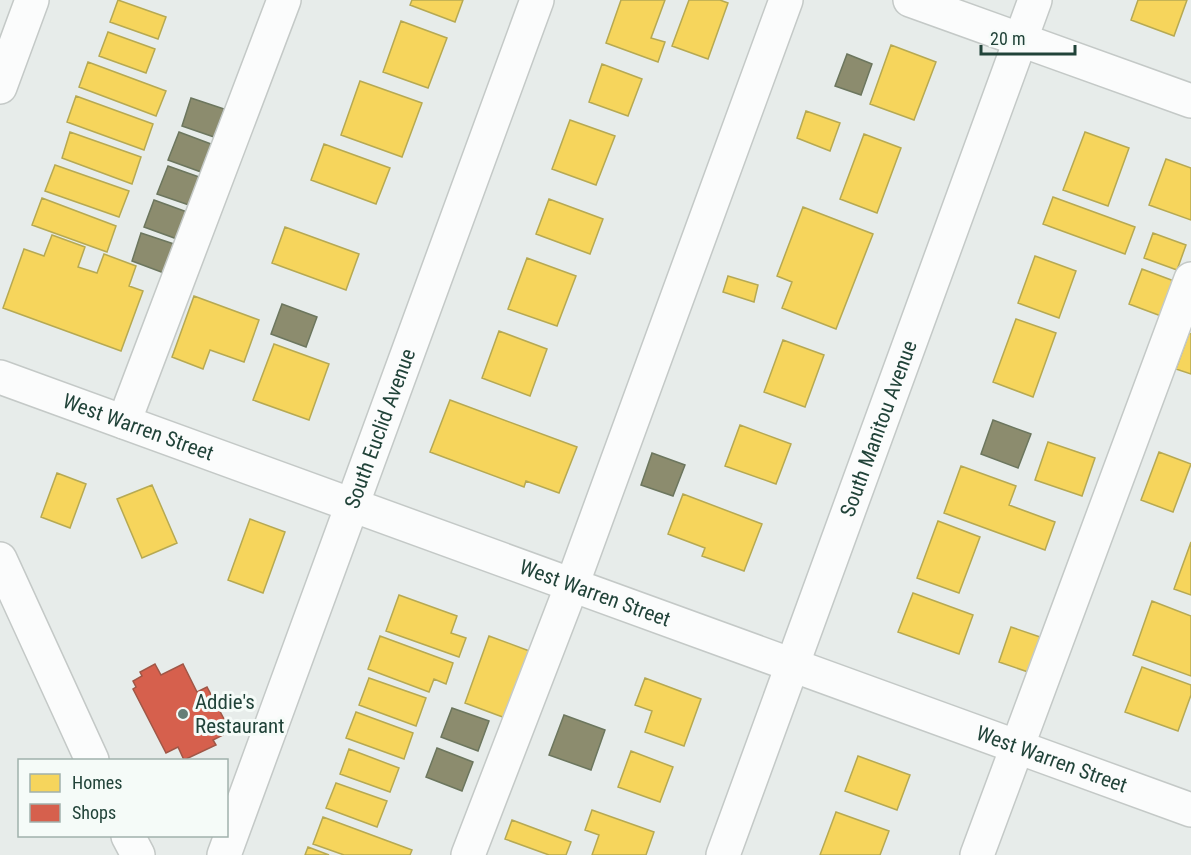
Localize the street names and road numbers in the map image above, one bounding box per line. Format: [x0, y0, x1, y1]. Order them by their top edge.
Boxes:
street label: South Manitou Avenue [836, 337, 922, 520]
street label: South Euclid Avenue [340, 345, 420, 512]
street label: West Warren Street [60, 389, 217, 466]
street label: West Warren Street [516, 555, 674, 632]
street label: West Warren Street [973, 721, 1130, 798]

